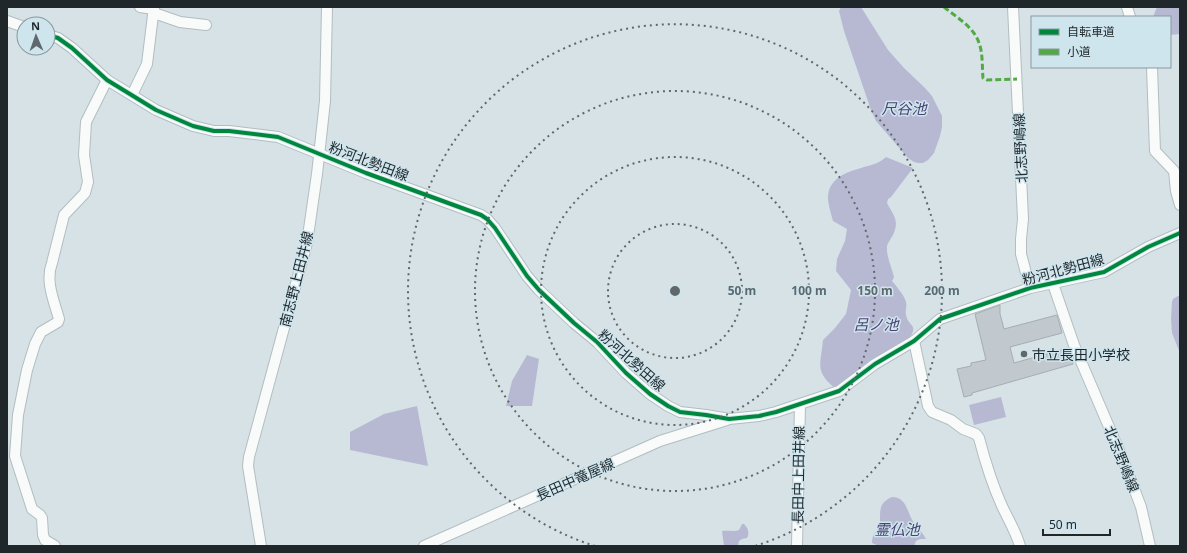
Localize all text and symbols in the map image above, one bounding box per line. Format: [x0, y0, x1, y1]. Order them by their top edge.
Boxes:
north arrow [16, 16, 56, 56]
legend [1031, 16, 1171, 68]
text: N [31, 18, 40, 33]
text: 自転車道 [1067, 23, 1115, 40]
text: 小道 [1067, 43, 1091, 60]
water label: 尺谷池 [881, 98, 928, 118]
street label: 北志野嶋線 [1009, 113, 1031, 183]
street label: 粉河北勢田線 [326, 137, 412, 185]
street label: 南志野上田井線 [275, 229, 317, 329]
street label: 粉河北勢田線 [1020, 249, 1106, 289]
text: 50 m [728, 282, 756, 299]
text: 100 m [791, 282, 827, 299]
text: 150 m [857, 282, 893, 299]
text: 200 m [924, 282, 960, 299]
centre of rings [668, 284, 682, 298]
water label: 呂ノ池 [853, 314, 900, 334]
street label: 粉河北勢田線 [594, 325, 670, 395]
place label: 市立長田小学校 [1032, 345, 1130, 364]
marker: 市立長田小学校 [1019, 349, 1029, 359]
street label: 北志野嶋線 [1100, 423, 1144, 495]
street label: 長田中上田井線 [788, 426, 808, 524]
street label: 長田中篭屋線 [533, 453, 617, 505]
scale bar [1043, 511, 1110, 537]
text: 50 m [1049, 516, 1077, 533]
water label: 霊仏池 [874, 519, 921, 539]

